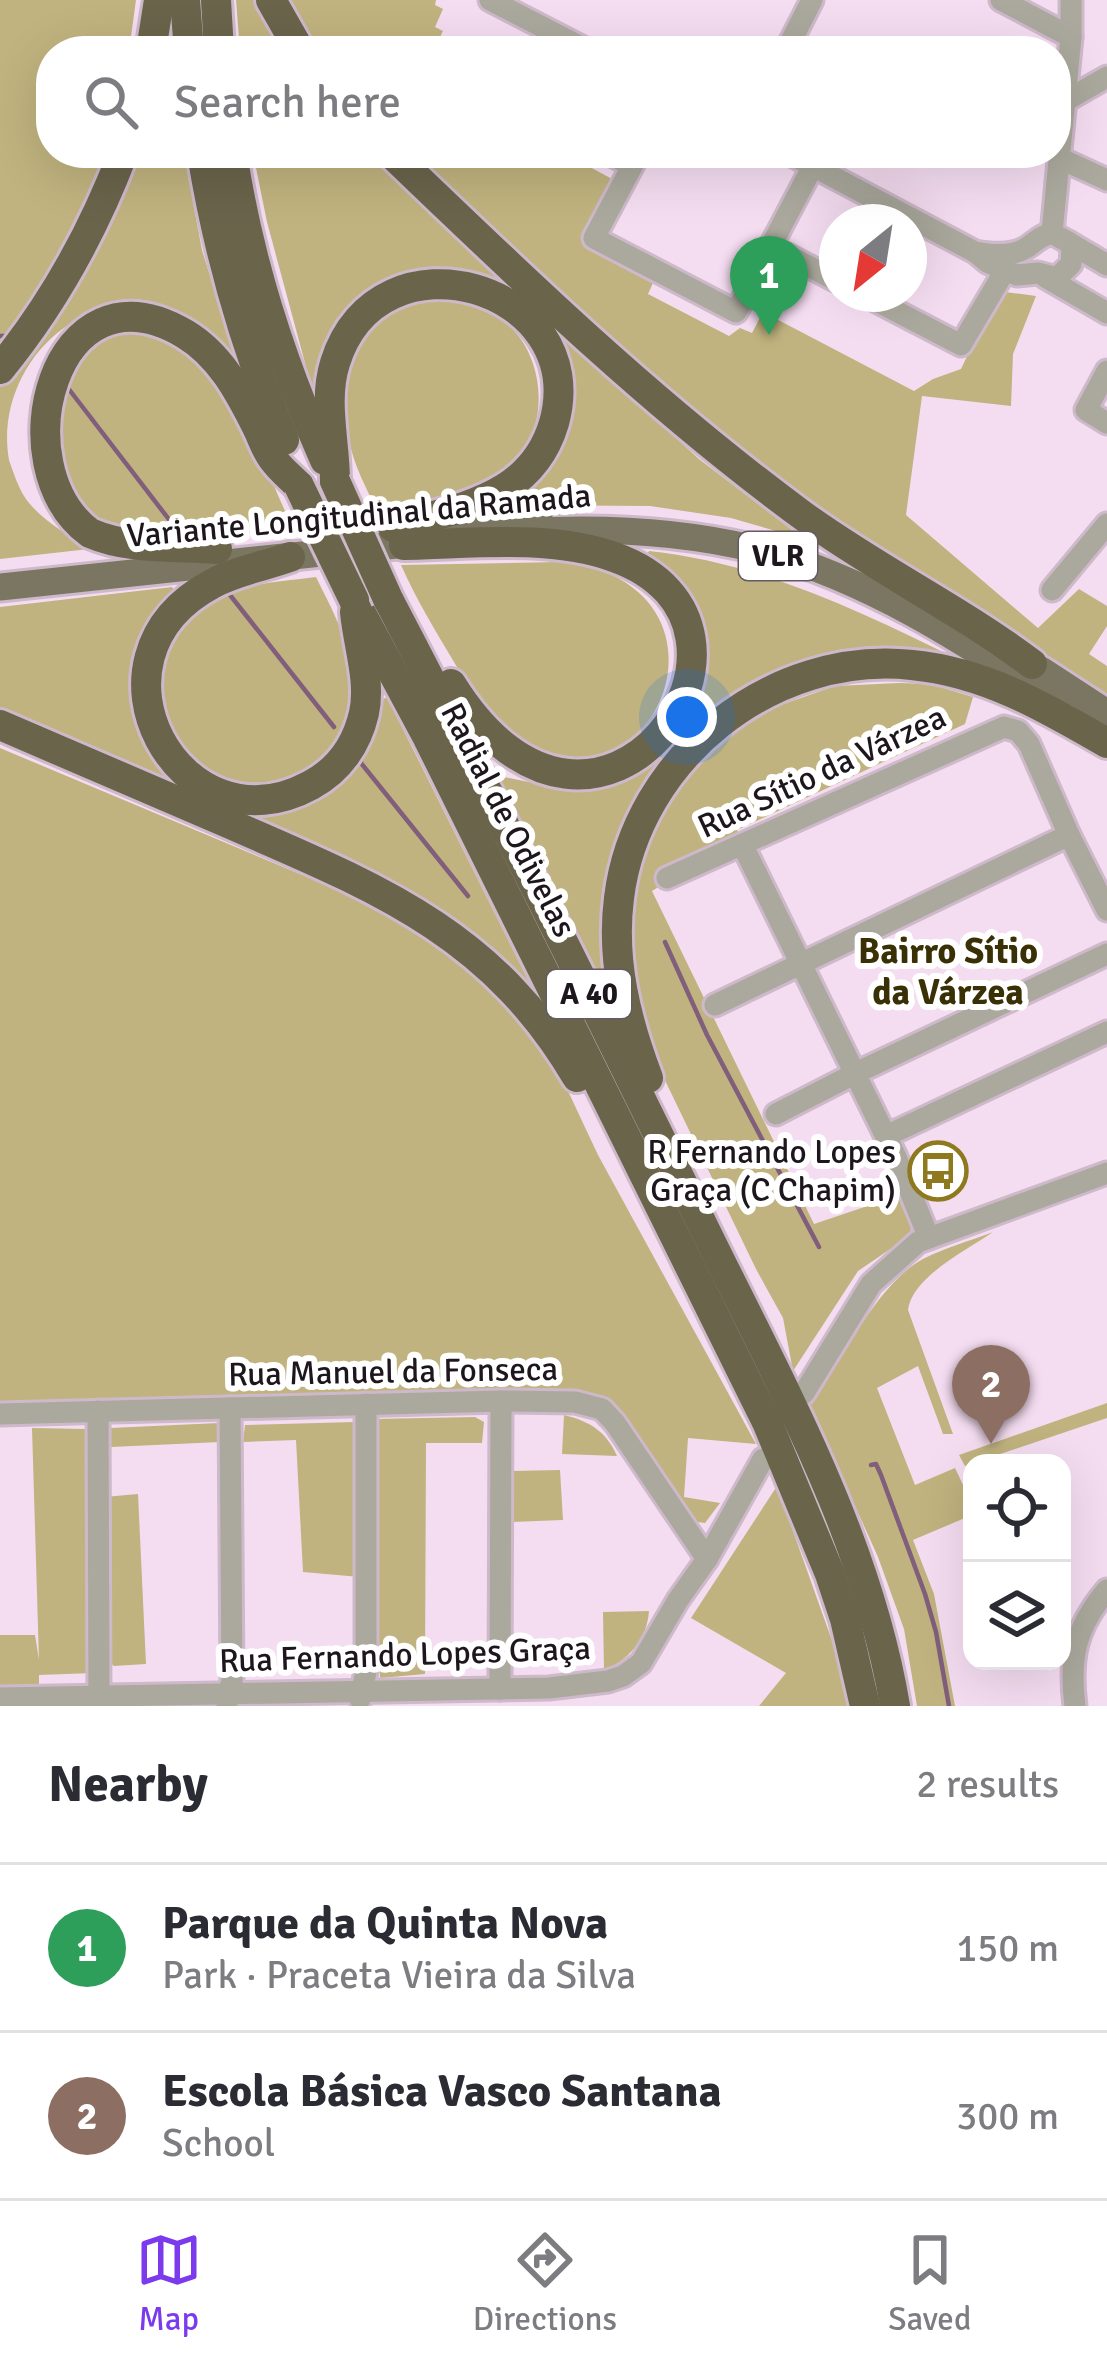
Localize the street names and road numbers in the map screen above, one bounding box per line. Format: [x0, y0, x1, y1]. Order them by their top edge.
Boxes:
street label: Variante Longitudinal da Ramada [125, 475, 593, 557]
road number: VLR [739, 532, 817, 580]
street label: Radial de Odivelas [431, 696, 585, 944]
street label: Rua Sítio da Várzea [691, 697, 953, 847]
road number: A 40 [547, 970, 631, 1018]
street label: Rua Manuel da Fonseca [228, 1349, 558, 1395]
street label: Rua Fernando Lopes Graça [218, 1628, 592, 1682]

